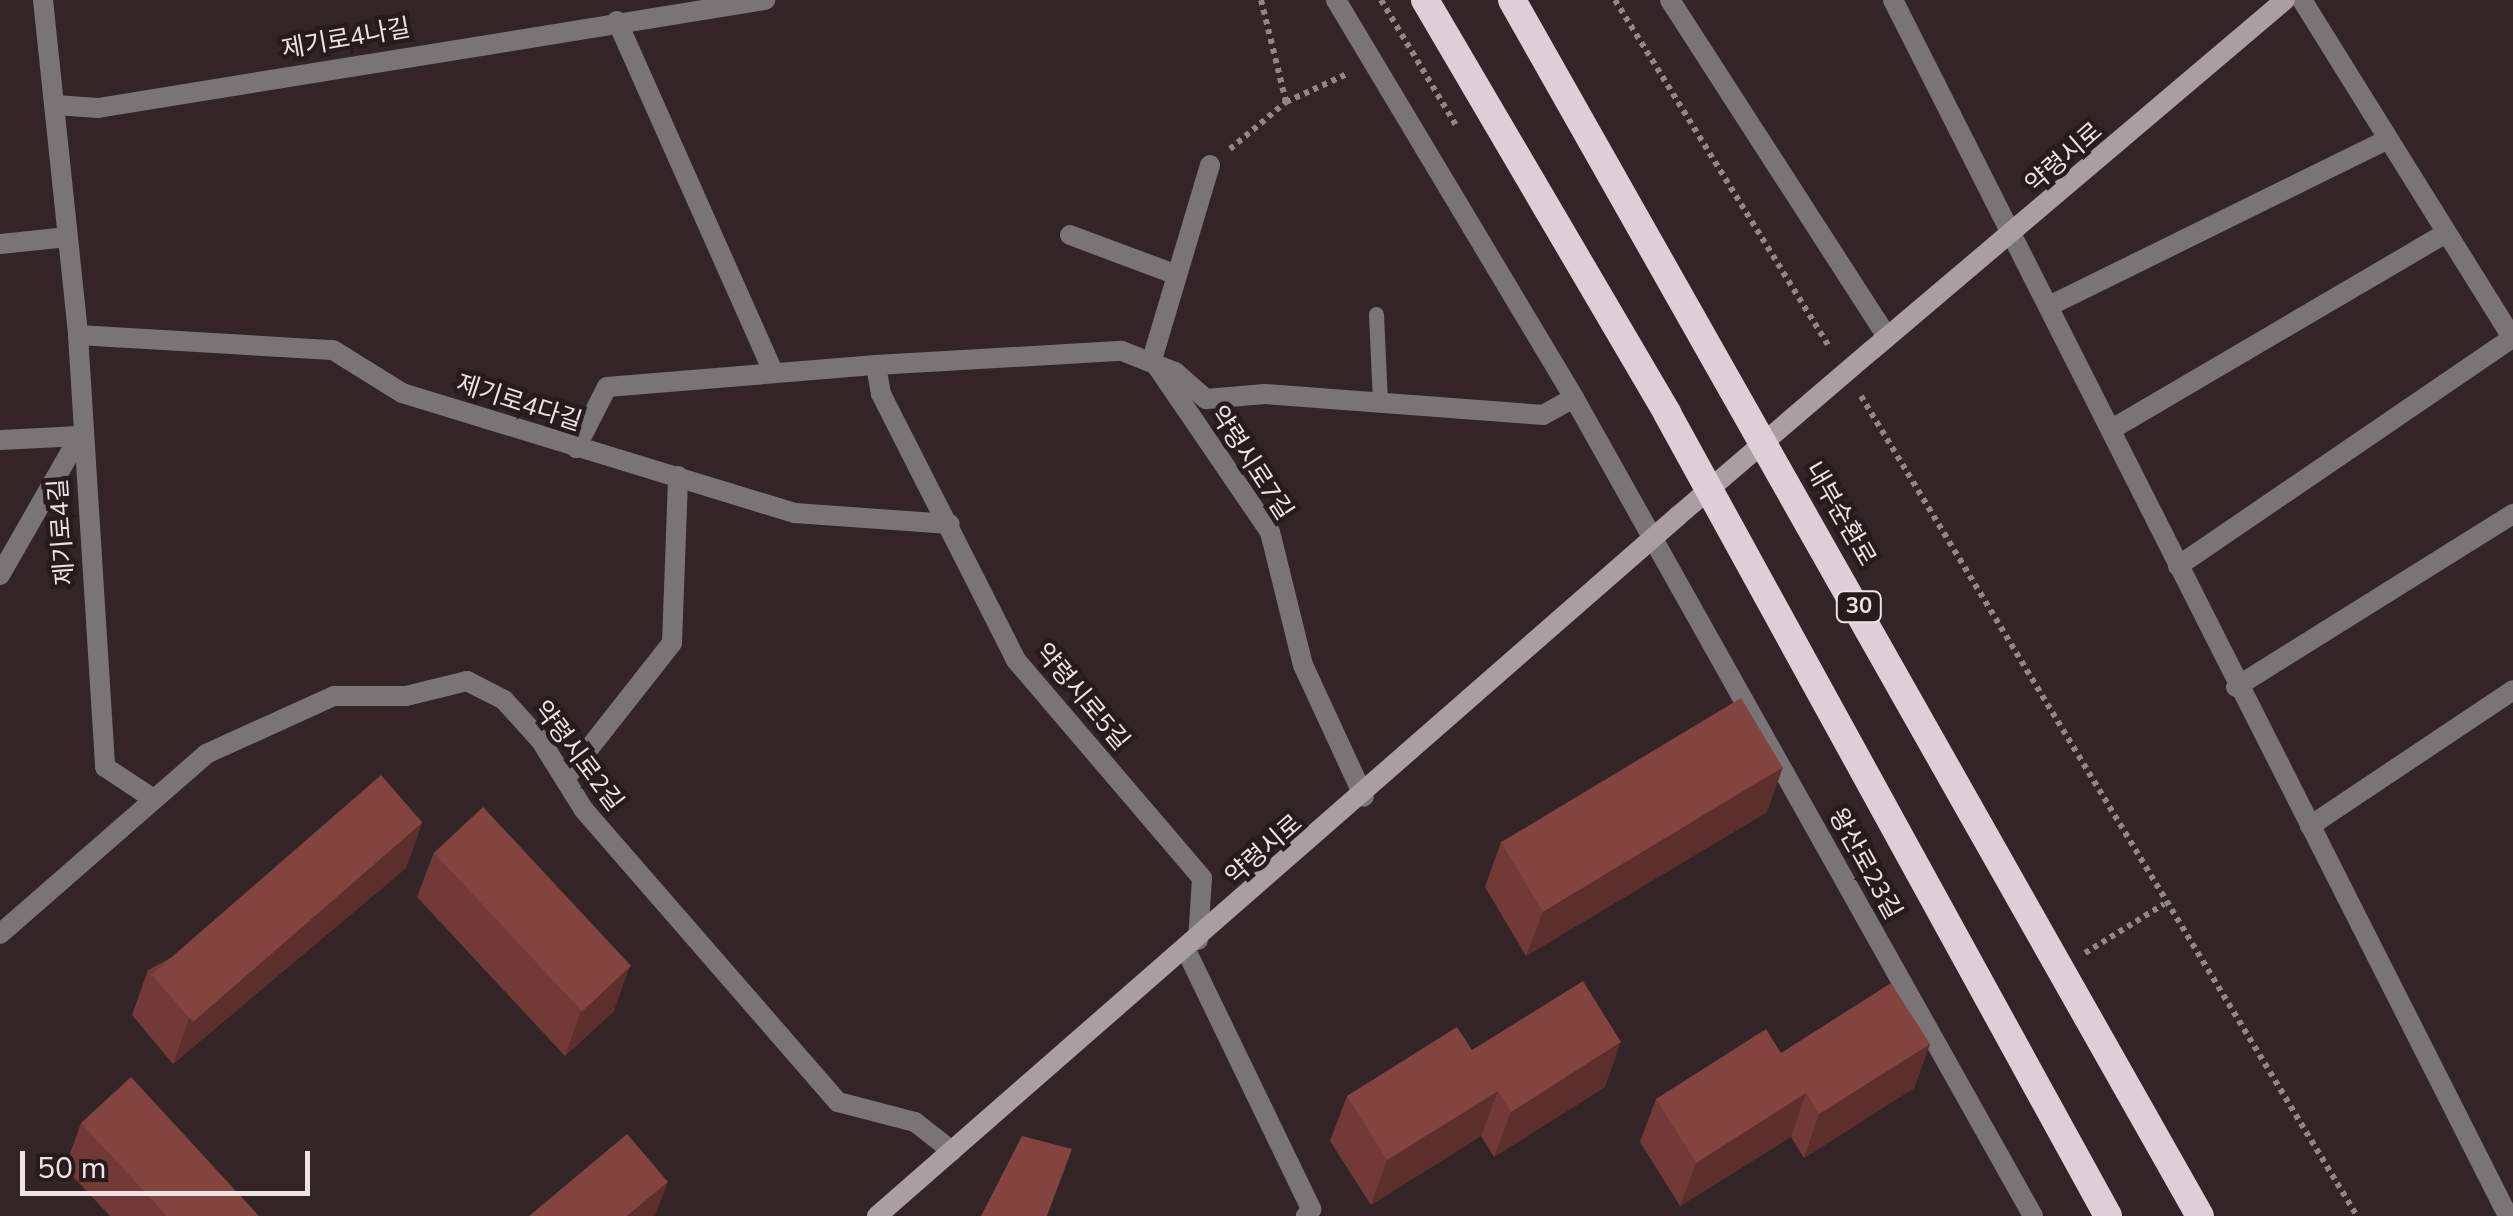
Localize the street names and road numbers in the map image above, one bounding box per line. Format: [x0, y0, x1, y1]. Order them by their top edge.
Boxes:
street label: 제기로4나길 [279, 13, 413, 65]
street label: 약령시로 [2019, 117, 2109, 199]
street label: 제기로4다길 [453, 369, 585, 437]
street label: 약령시로7길 [1203, 400, 1299, 526]
street label: 내부순환로 [1798, 457, 1882, 571]
street label: 제기로4길 [43, 478, 81, 586]
road number: 30 [1834, 590, 1884, 624]
street label: 약령시로5길 [1029, 638, 1135, 756]
street label: 약령시로2길 [527, 695, 629, 817]
street label: 왕산로23길 [1822, 803, 1908, 925]
street label: 약령시로 [1219, 809, 1309, 891]

